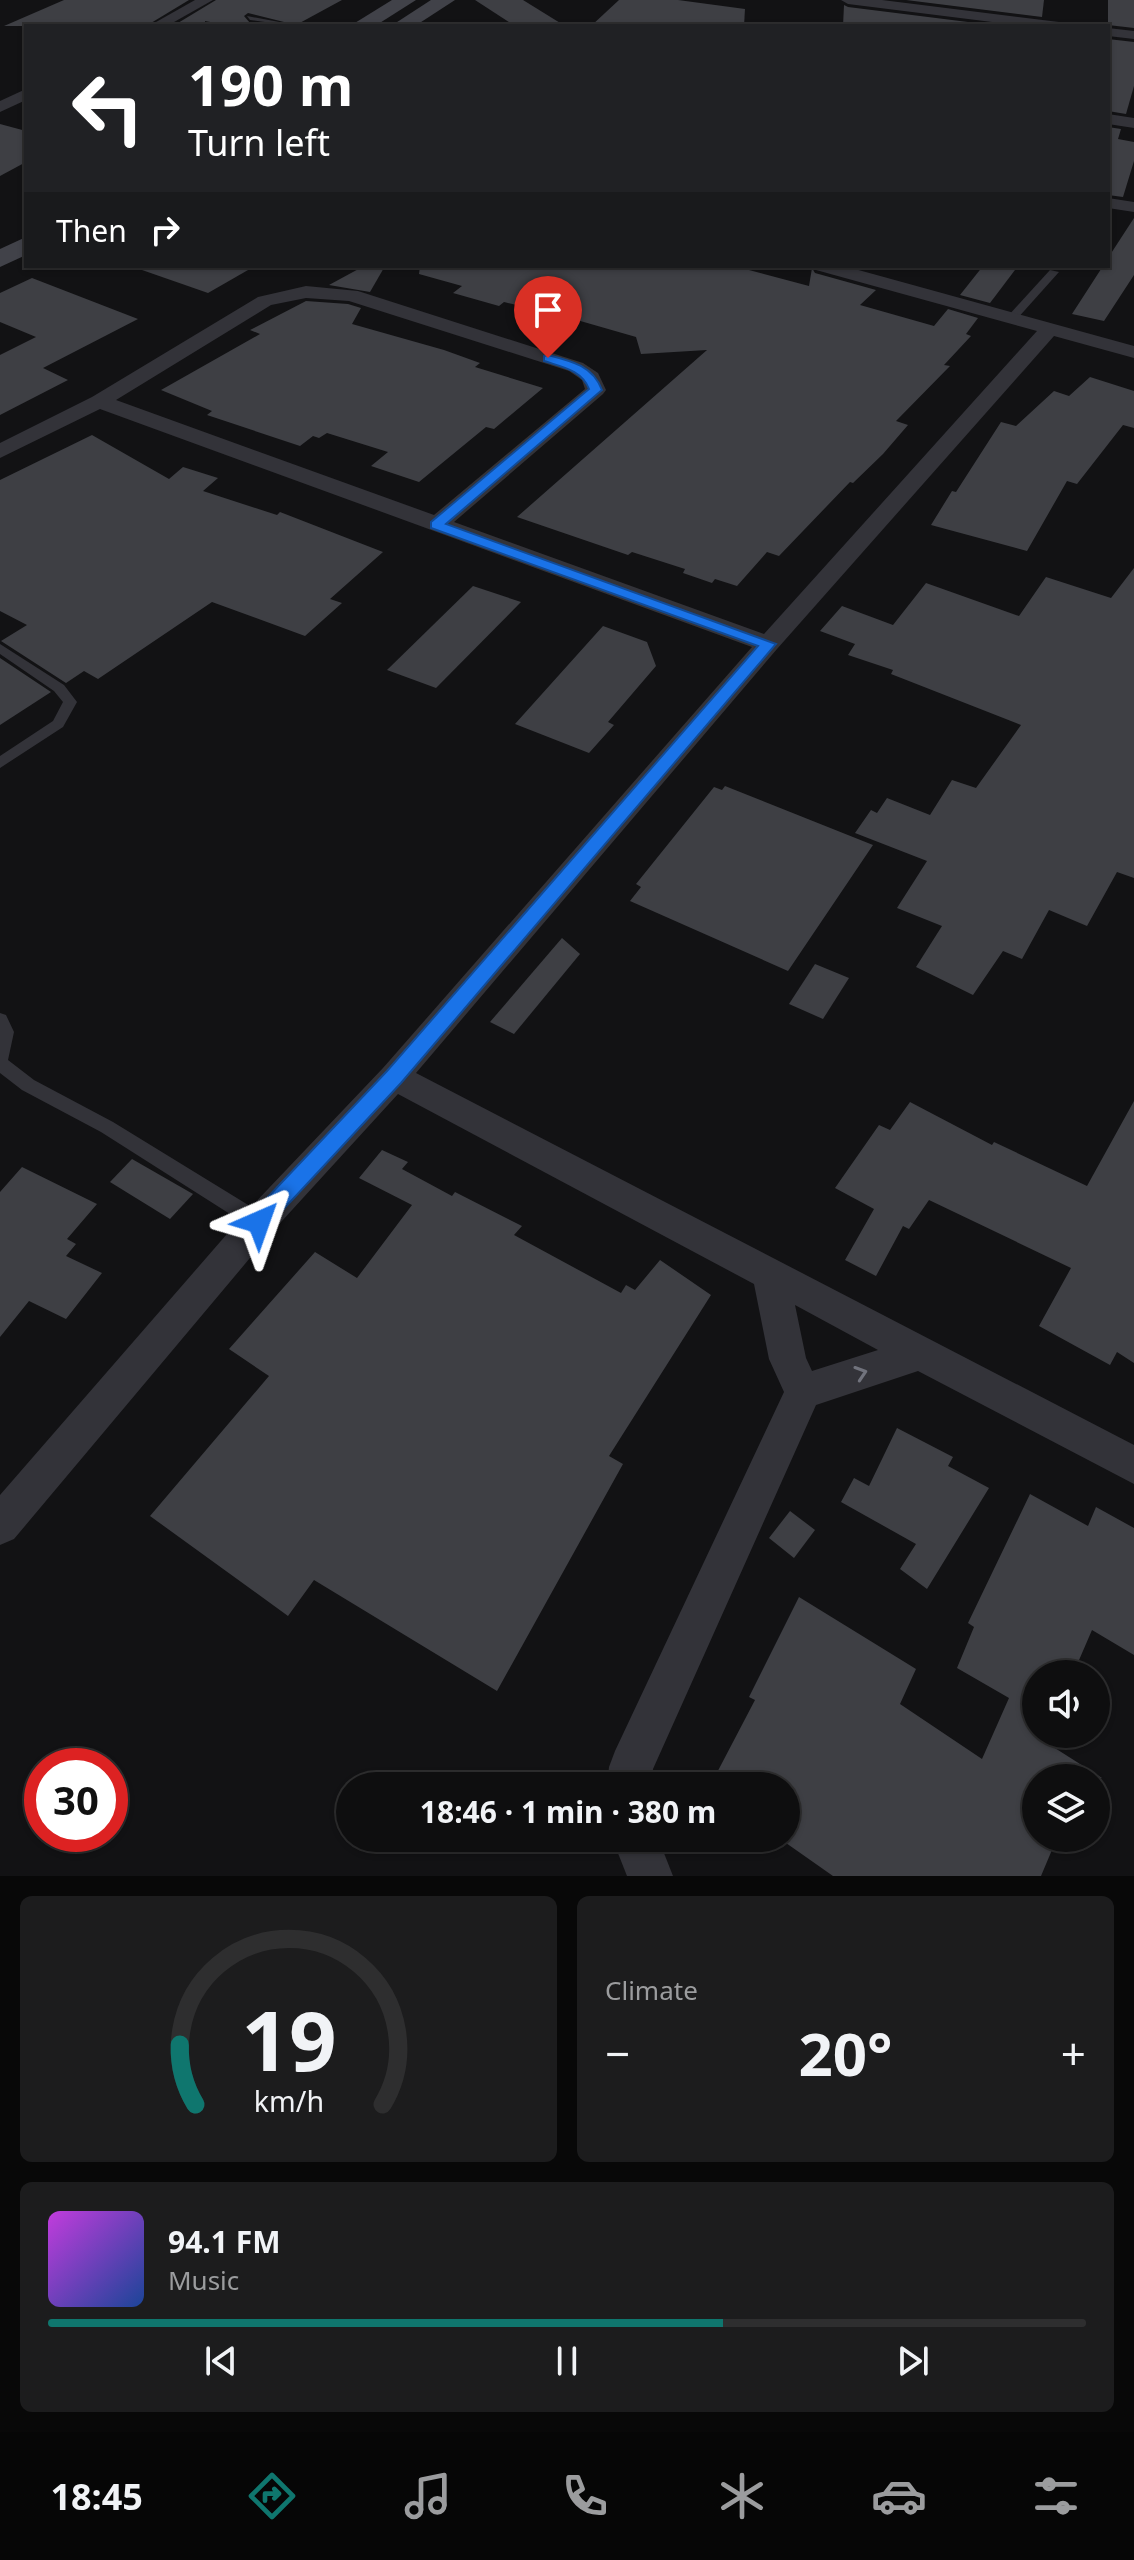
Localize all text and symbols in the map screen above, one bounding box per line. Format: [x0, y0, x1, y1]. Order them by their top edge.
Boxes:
text: 190 m [188, 46, 353, 122]
icon: left [56, 56, 160, 160]
text: Turn left [188, 118, 330, 167]
icon: right [143, 208, 187, 252]
text: Then [56, 210, 127, 251]
pin [514, 276, 582, 358]
icon: arrive [526, 288, 570, 332]
position arrow [217, 1180, 301, 1264]
one-way arrow [854, 1367, 868, 1383]
map controls [1022, 1660, 1110, 1852]
button: sound [1022, 1660, 1110, 1748]
speed limit sign: 30 [24, 1748, 128, 1852]
button: layers [1022, 1764, 1110, 1852]
text: 18:46 · 1 min · 380 m [420, 1791, 716, 1832]
text: Climate [605, 1972, 698, 2008]
text: 19 [241, 1982, 336, 2095]
text: 20° [798, 2012, 893, 2094]
text: − [605, 2023, 630, 2083]
text: + [1061, 2023, 1086, 2083]
text: km/h [253, 2081, 324, 2120]
text: 94.1 FM [168, 2221, 280, 2262]
text: Music [168, 2262, 239, 2298]
icon: previous [199, 2339, 243, 2383]
icon: pause [545, 2339, 589, 2383]
icon: next [891, 2339, 935, 2383]
icon: directions [244, 2468, 300, 2524]
icon: music [400, 2468, 456, 2524]
icon: phone [557, 2468, 613, 2524]
icon: climate [714, 2468, 770, 2524]
icon: car [871, 2468, 927, 2524]
icon: filters [1028, 2468, 1084, 2524]
text: 18:45 [50, 2472, 143, 2521]

